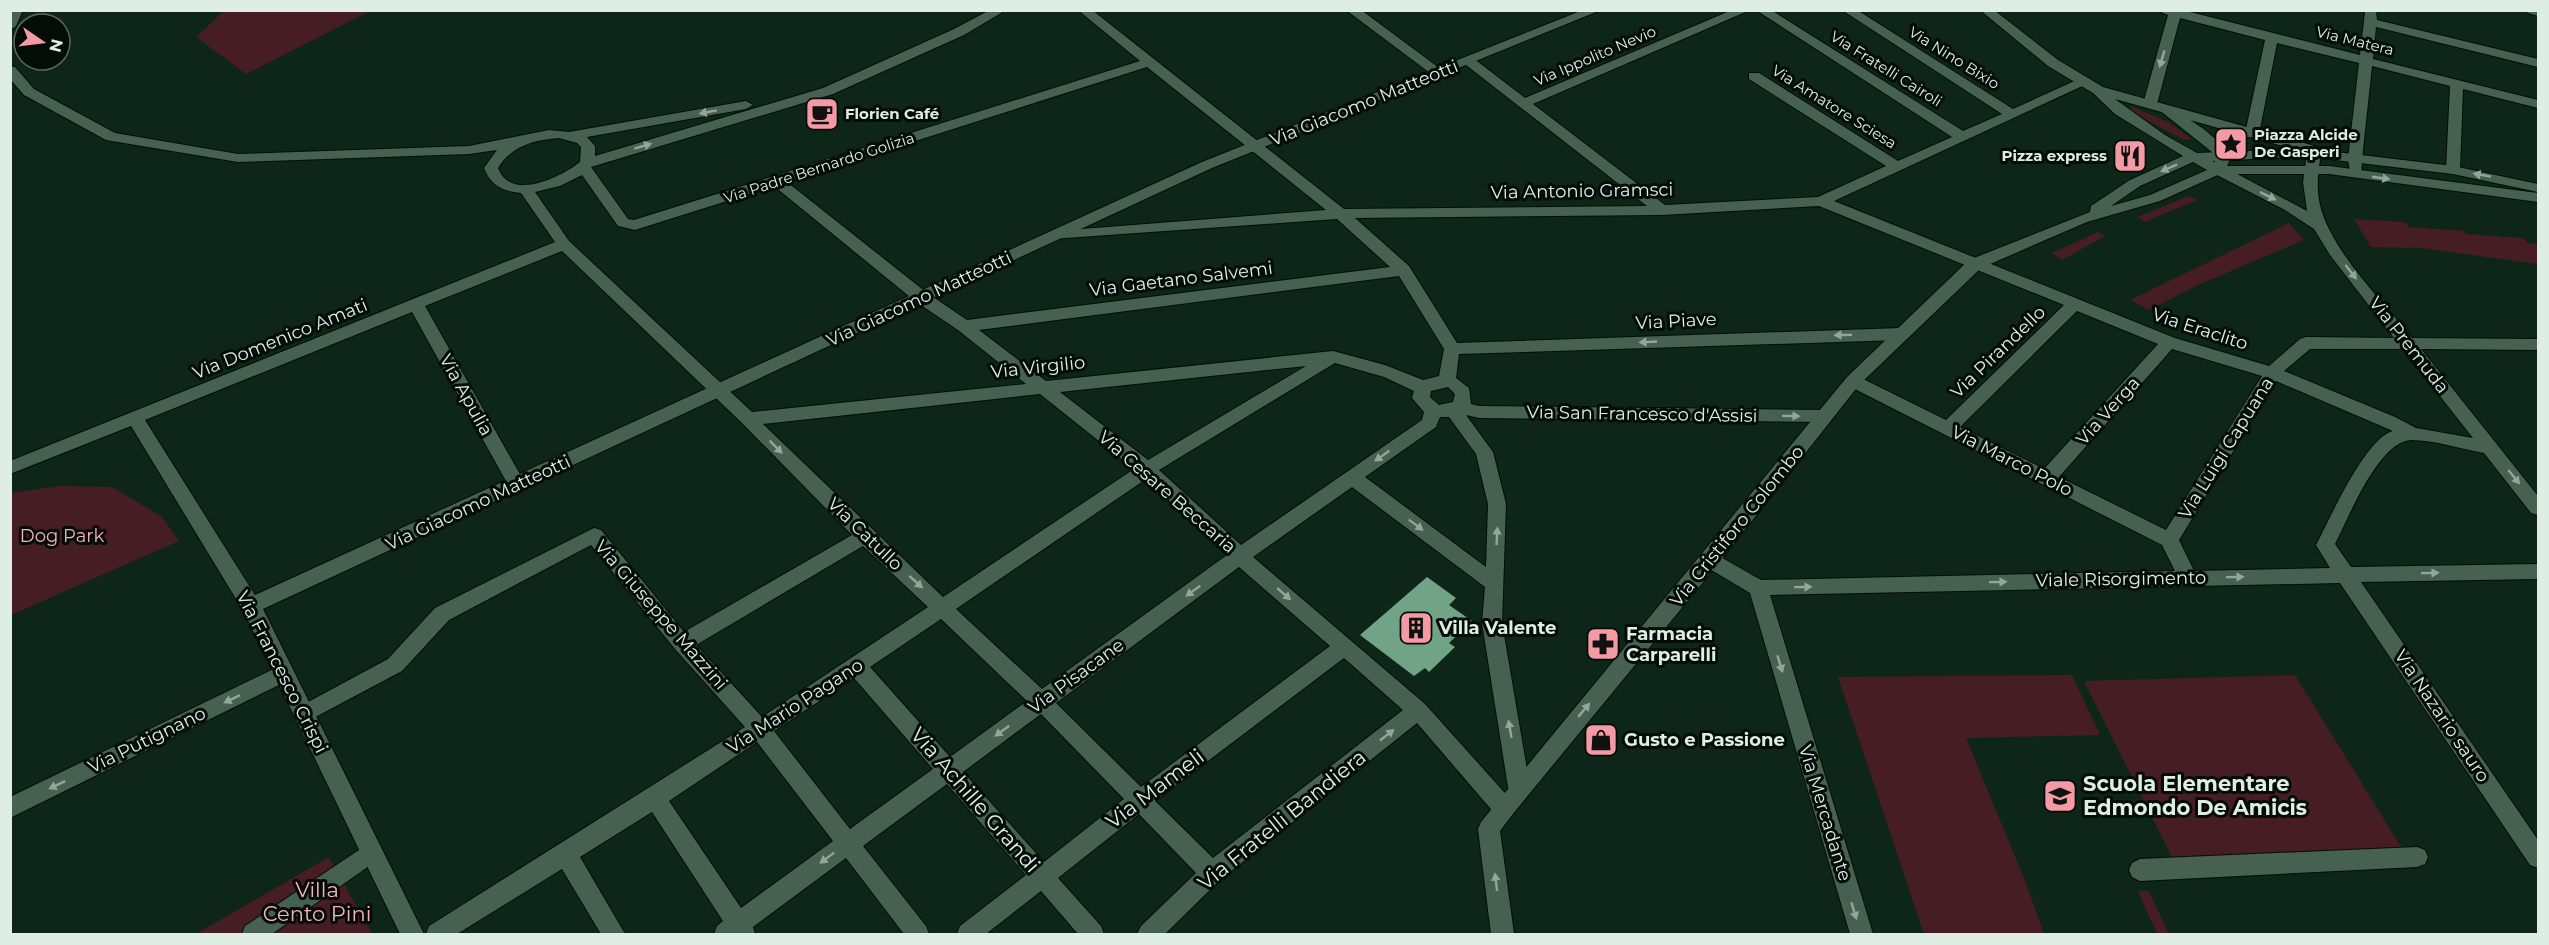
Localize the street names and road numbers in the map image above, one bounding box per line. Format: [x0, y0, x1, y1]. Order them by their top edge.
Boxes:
street label: Via Ippolito Nevio [1531, 21, 1659, 90]
street label: Via Nino Bixio [1905, 22, 2003, 93]
street label: Via Matera [2314, 22, 2396, 59]
street label: Via Fratelli Cairoli [1827, 27, 1946, 111]
street label: Via Giacomo Matteotti [1267, 55, 1461, 151]
street label: Via Amatore Sciesa [1768, 61, 1900, 153]
street label: Via Padre Bernardo Golizia [721, 128, 917, 207]
street label: Via Antonio Gramsci [1491, 178, 1673, 204]
street label: Via Giacomo Matteotti [823, 246, 1015, 352]
street label: Via Gaetano Salvemi [1088, 257, 1274, 301]
street label: Via Premuda [2364, 292, 2454, 398]
street label: Via Domenico Amati [190, 294, 370, 384]
street label: Via Pirandello [1946, 301, 2050, 403]
street label: Via Eraclito [2149, 303, 2251, 355]
street label: Via Piave [1635, 308, 1717, 334]
street label: Via Apulia [435, 350, 497, 440]
street label: Via Virgilio [990, 351, 1086, 383]
street label: Via Verga [2071, 372, 2145, 450]
street label: Via Luigi Capuana [2174, 373, 2278, 523]
street label: Via San Francesco d'Assisi [1526, 401, 1758, 427]
street label: Via Marco Polo [1948, 421, 2076, 501]
street label: Via Cesare Beccaria [1094, 426, 1240, 558]
street label: Via Cristiforo Colombo [1665, 441, 1809, 611]
street label: Via Giacomo Matteotti [382, 450, 574, 556]
street label: Via Catullo [823, 493, 907, 575]
street label: Via Giuseppe Mazzini [590, 536, 732, 694]
street label: Viale Risorgimento [2036, 567, 2206, 591]
street label: Via Francesco Crispi [232, 587, 332, 757]
street label: Via Pisacane [1024, 634, 1128, 718]
street label: Via Nazario sauro [2389, 646, 2495, 786]
street label: Via Mario Pagano [723, 654, 867, 758]
street label: Via Putignano [85, 702, 209, 778]
street label: Via Achille Grandi [906, 722, 1045, 877]
street label: Via Mercadante [1794, 742, 1856, 884]
street label: Via Mameli [1101, 744, 1209, 834]
street label: Via Fratelli Bandiera [1193, 744, 1371, 895]

